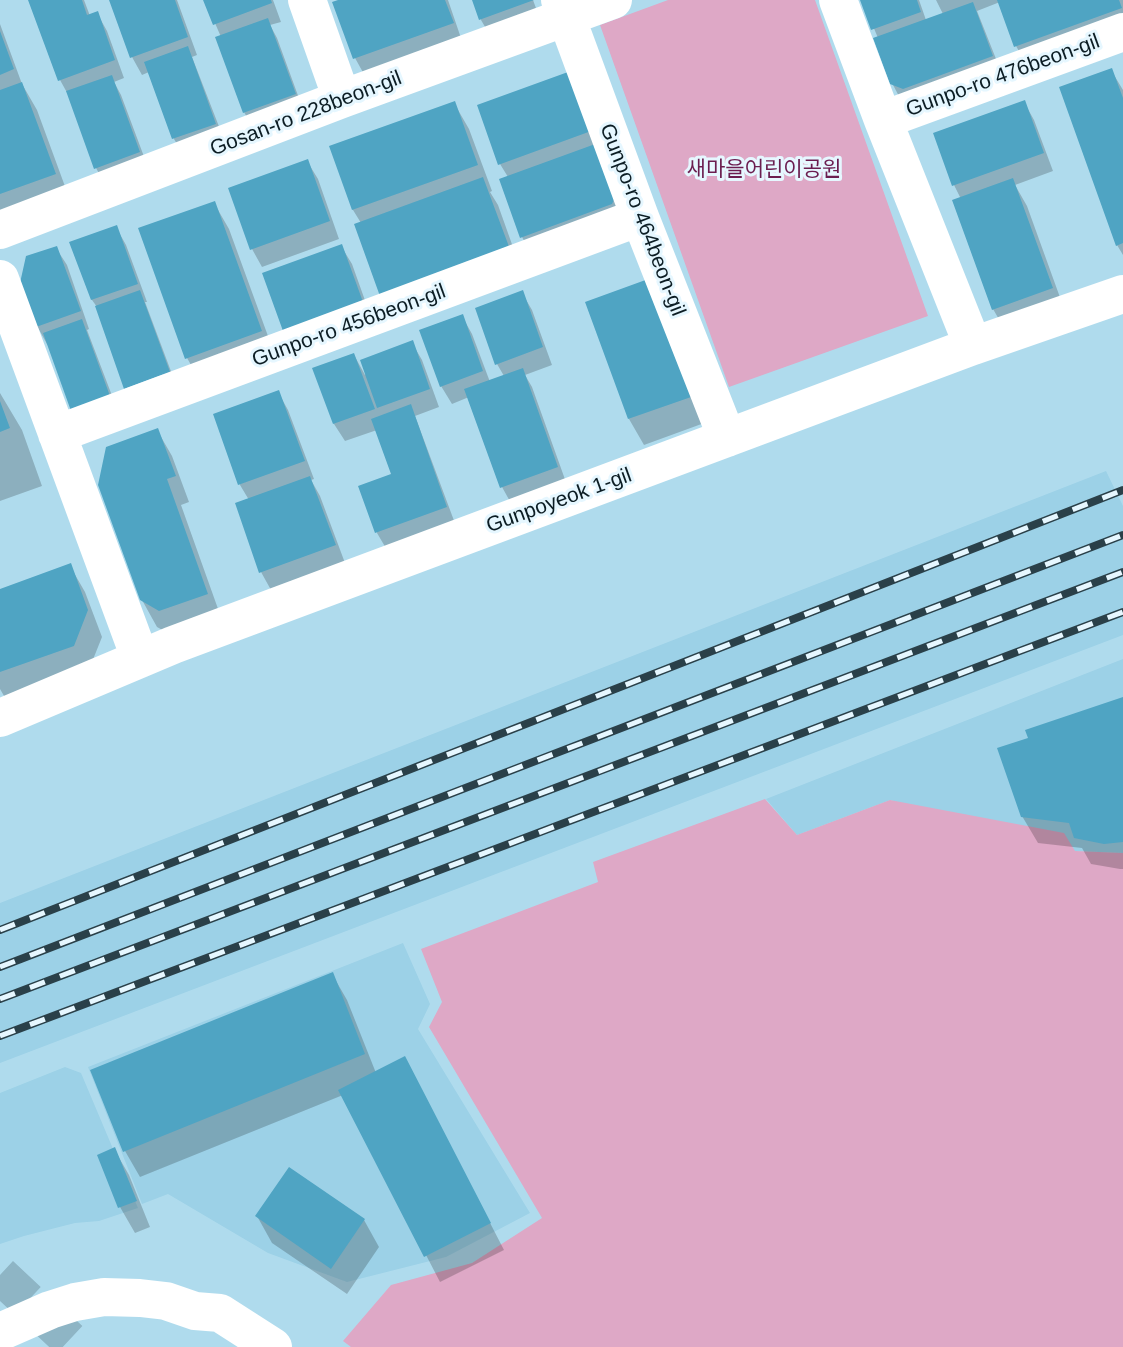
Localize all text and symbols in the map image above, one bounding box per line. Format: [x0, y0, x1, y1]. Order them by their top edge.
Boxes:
street label: Gunpo-ro 476beon-gil [903, 29, 1103, 123]
street label: Gosan-ro 228beon-gil [207, 66, 405, 162]
street label: Gunpo-ro 464beon-gil [594, 120, 690, 320]
park label: 새마을어린이공원 [687, 157, 841, 183]
street label: Gunpo-ro 456beon-gil [249, 279, 449, 373]
street label: Gunpoyeok 1-gil [483, 463, 635, 539]

